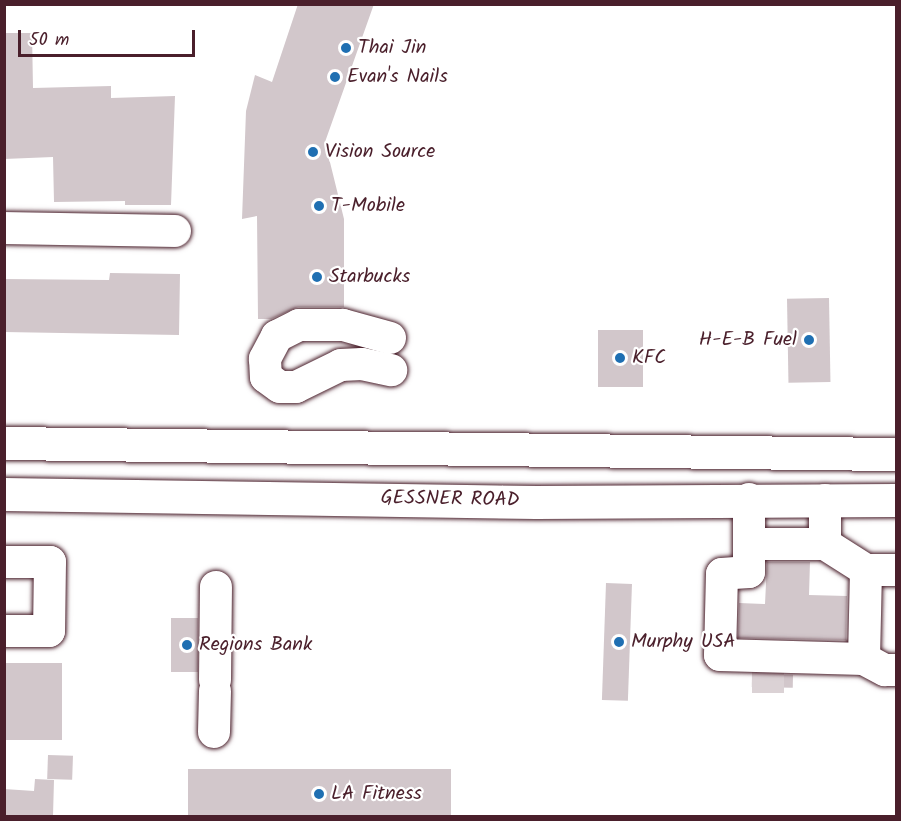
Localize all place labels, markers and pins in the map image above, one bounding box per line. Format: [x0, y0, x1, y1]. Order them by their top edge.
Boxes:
place label: Thai Jin [358, 36, 426, 60]
marker: Thai Jin [339, 41, 353, 55]
place label: Evan's Nails [347, 65, 448, 89]
marker: Evan's Nails [328, 70, 342, 84]
place label: Vision Source [325, 140, 435, 164]
marker: Vision Source [306, 145, 320, 159]
place label: T-Mobile [331, 194, 405, 218]
marker: T-Mobile [312, 199, 326, 213]
place label: Starbucks [329, 265, 410, 289]
marker: Starbucks [310, 270, 324, 284]
place label: H-E-B Fuel [699, 328, 797, 352]
marker: H-E-B Fuel [802, 333, 816, 347]
place label: KFC [632, 346, 666, 370]
marker: KFC [613, 351, 627, 365]
place label: Murphy USA [631, 630, 735, 654]
place label: Regions Bank [199, 633, 312, 657]
marker: Murphy USA [612, 635, 626, 649]
marker: Regions Bank [180, 638, 194, 652]
place label: LA Fitness [331, 782, 422, 806]
marker: LA Fitness [312, 787, 326, 801]

